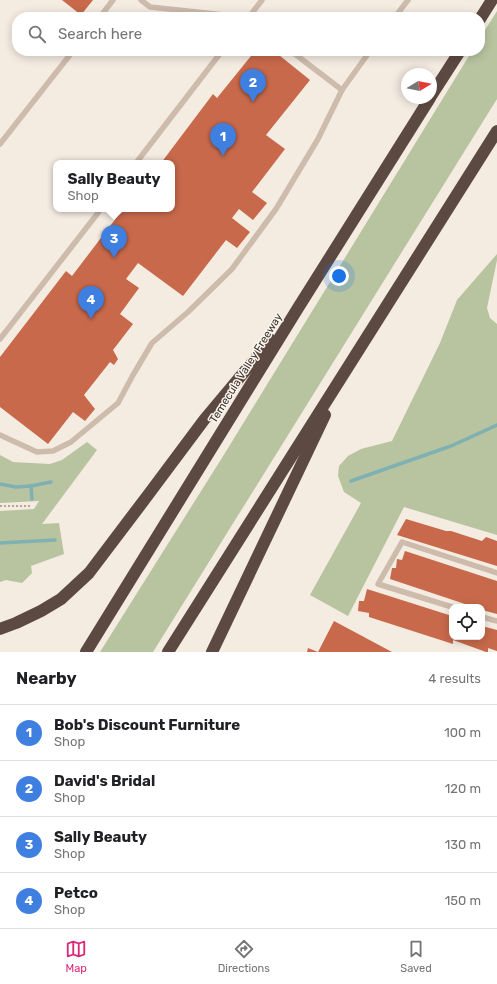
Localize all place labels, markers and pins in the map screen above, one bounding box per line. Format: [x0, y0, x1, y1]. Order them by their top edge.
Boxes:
pin: 2 [240, 69, 266, 102]
pin: 1 [210, 123, 236, 156]
pin: 3 [101, 225, 127, 258]
pin: 4 [78, 286, 104, 319]

